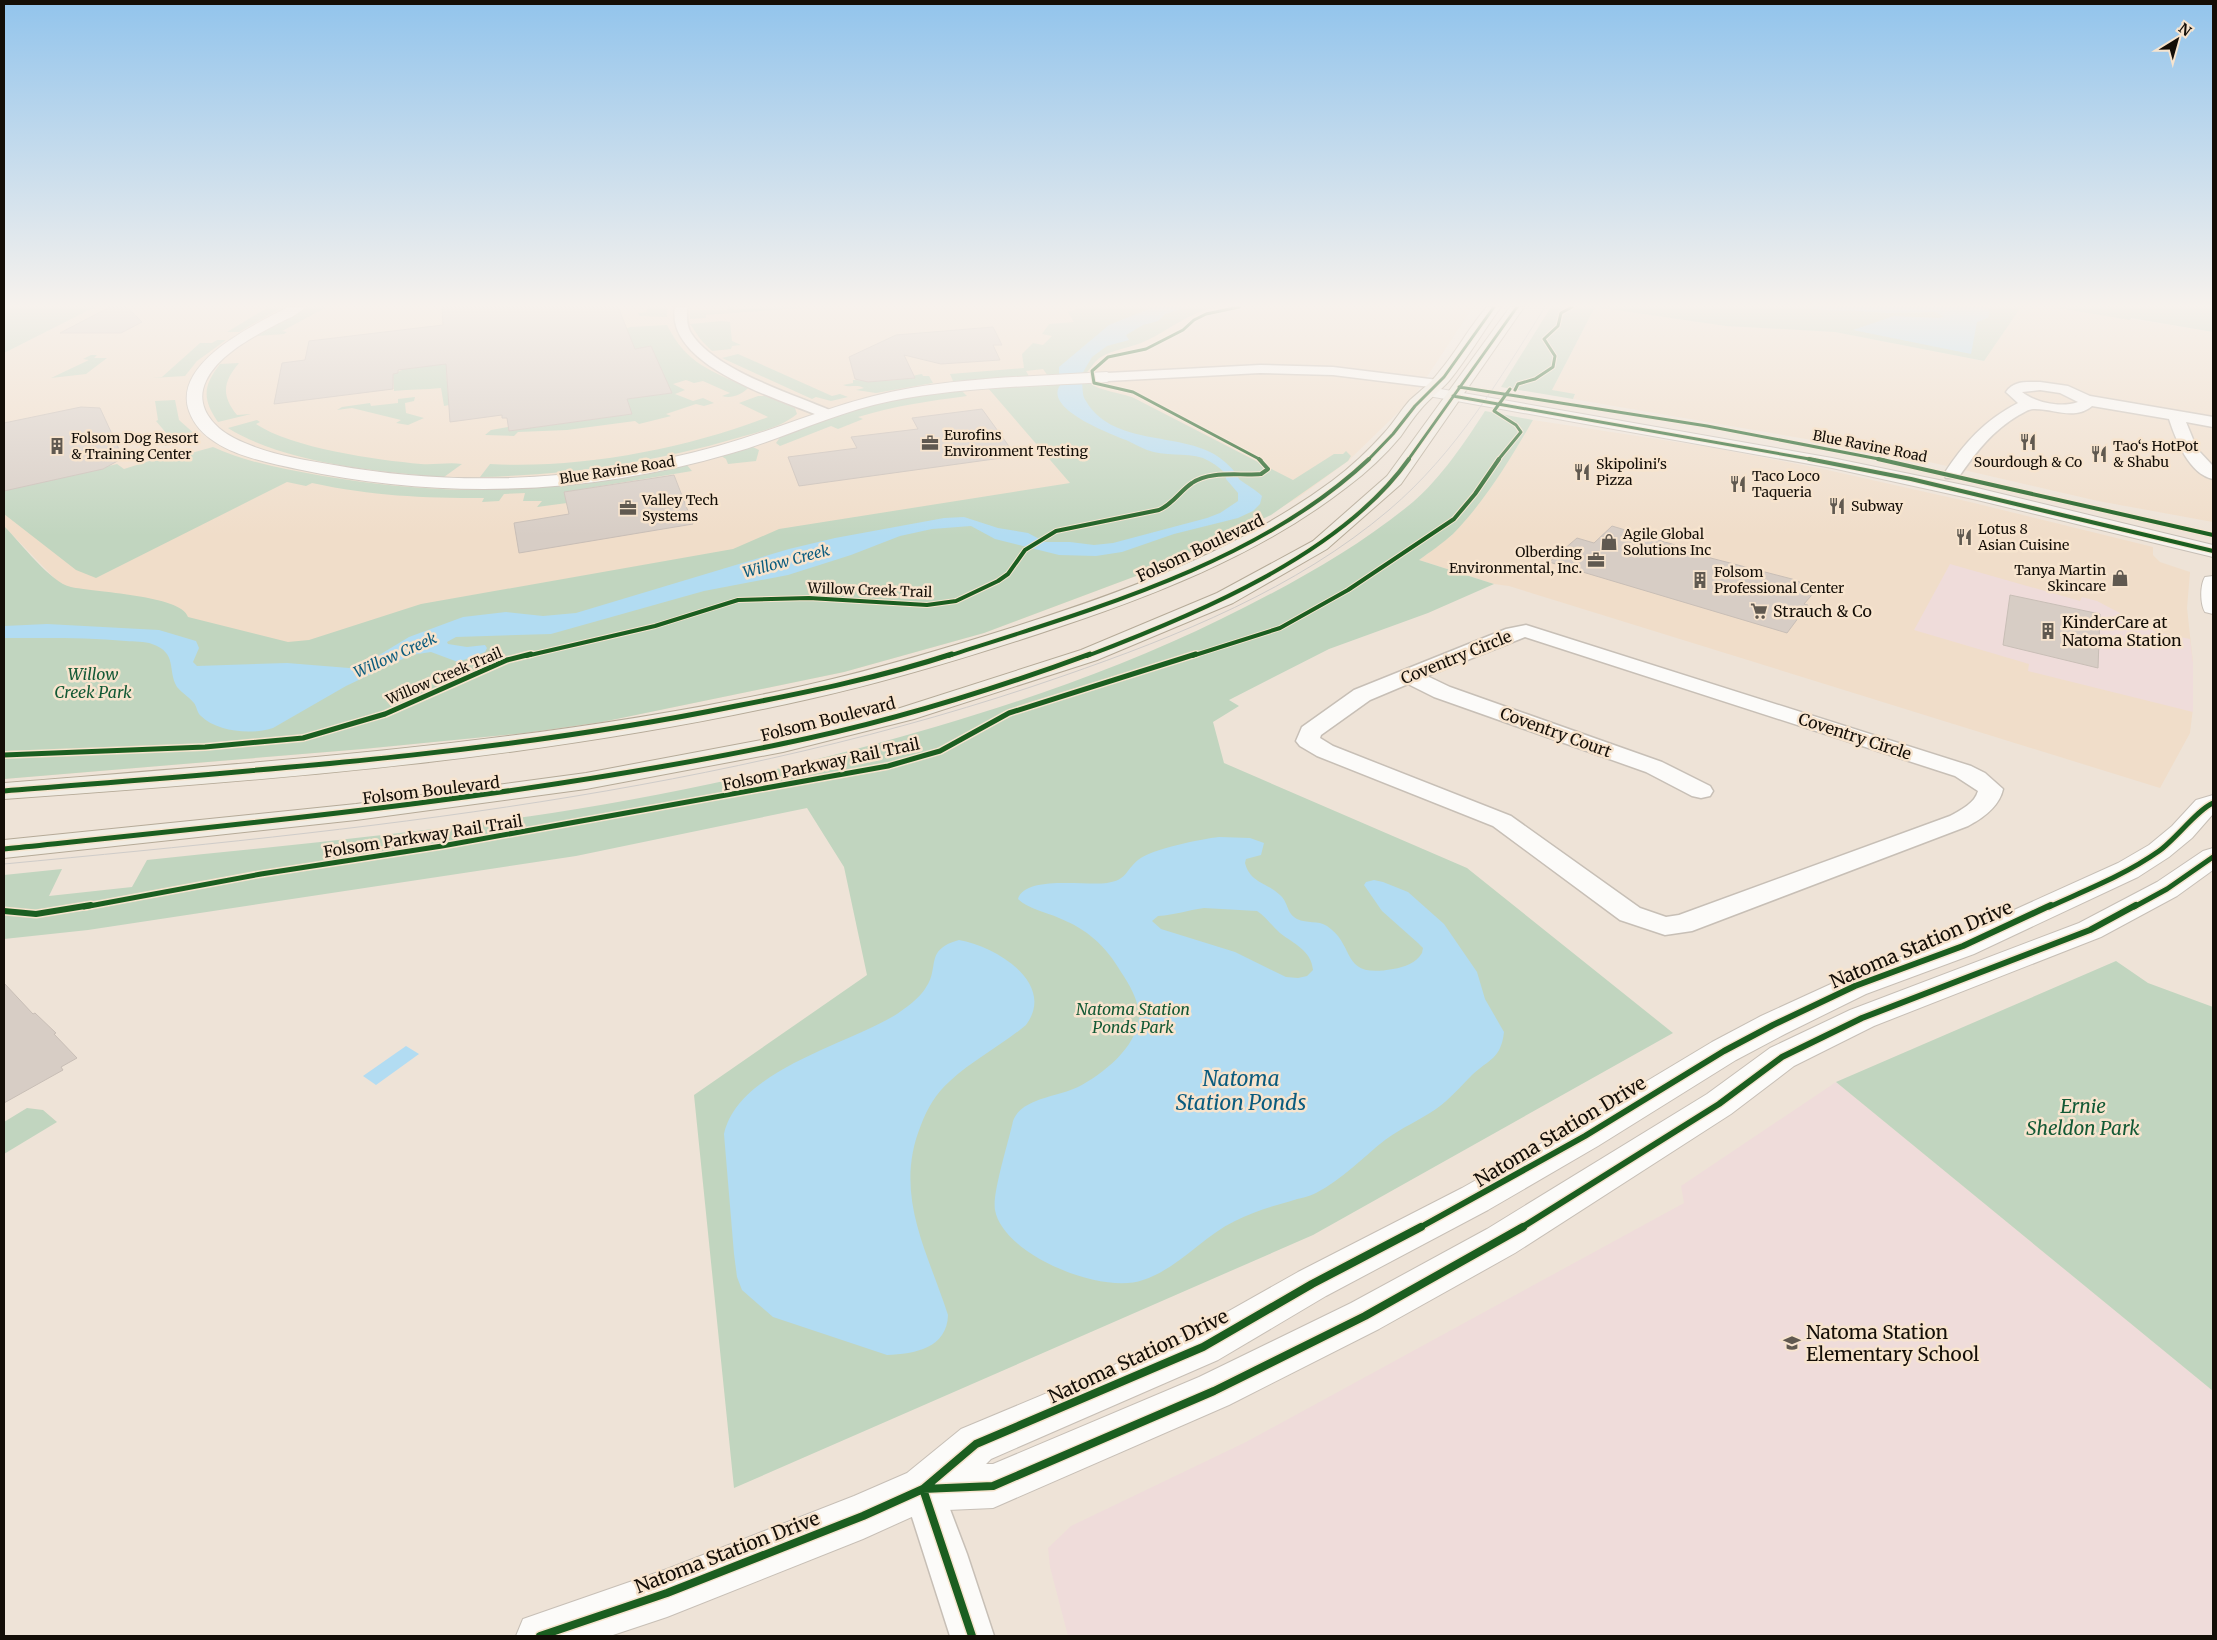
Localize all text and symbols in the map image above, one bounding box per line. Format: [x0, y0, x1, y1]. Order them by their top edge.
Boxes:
north arrow [2152, 15, 2202, 65]
text: N [2175, 19, 2195, 40]
place label: Eurofins Environment Testing [944, 426, 1088, 460]
street label: Blue Ravine Road [1811, 426, 1929, 466]
place label: Folsom Dog Resort & Training Center [71, 429, 199, 463]
restaurant icon: Sourdough & Co [2018, 432, 2038, 452]
office icon: Eurofins Environment Testing [920, 433, 940, 453]
building icon: Folsom Dog Resort & Training Center [47, 436, 67, 456]
place label: Tao‘s HotPot & Shabu [2113, 437, 2199, 471]
restaurant icon: Tao‘s HotPot & Shabu [2089, 444, 2109, 464]
street label: Blue Ravine Road [558, 452, 676, 488]
place label: Sourdough & Co [1974, 453, 2082, 471]
place label: Skipolini's Pizza [1596, 455, 1667, 489]
restaurant icon: Skipolini's Pizza [1572, 462, 1592, 482]
place label: Taco Loco Taqueria [1752, 467, 1820, 501]
restaurant icon: Taco Loco Taqueria [1728, 474, 1748, 494]
place label: Valley Tech Systems [641, 491, 719, 525]
restaurant icon: Subway [1827, 496, 1847, 516]
place label: Subway [1851, 497, 1904, 515]
office icon: Valley Tech Systems [618, 498, 638, 518]
street label: Folsom Boulevard [1133, 510, 1267, 586]
place label: Lotus 8 Asian Cuisine [1977, 520, 2069, 554]
place label: Agile Global Solutions Inc [1622, 525, 1711, 559]
restaurant icon: Lotus 8 Asian Cuisine [1954, 527, 1974, 547]
shop icon: Agile Global Solutions Inc [1599, 532, 1619, 552]
water label: Willow Creek [741, 540, 832, 582]
place label: Olberding Environmental, Inc. [1449, 543, 1583, 577]
office icon: Olberding Environmental, Inc. [1586, 550, 1606, 570]
place label: Tanya Martin Skincare [2014, 561, 2106, 595]
place label: Folsom Professional Center [1714, 563, 1844, 597]
shop icon: Tanya Martin Skincare [2110, 568, 2130, 588]
building icon: Folsom Professional Center [1690, 570, 1710, 590]
street label: Willow Creek Trail [806, 579, 933, 601]
supermarket icon: Strauch & Co [1749, 601, 1769, 621]
place label: Strauch & Co [1773, 601, 1872, 621]
place label: KinderCare at Natoma Station [2062, 612, 2182, 650]
building icon: KinderCare at Natoma Station [2038, 621, 2058, 641]
street label: Coventry Circle [1398, 626, 1514, 688]
water label: Willow Creek [351, 628, 440, 682]
street label: Willow Creek Trail [382, 643, 505, 709]
park label: Willow Creek Park [54, 664, 132, 702]
street label: Folsom Boulevard [759, 693, 898, 745]
street label: Coventry Court [1498, 703, 1615, 762]
street label: Coventry Circle [1796, 708, 1914, 764]
street label: Folsom Parkway Rail Trail [720, 733, 922, 795]
street label: Folsom Boulevard [361, 772, 501, 808]
street label: Folsom Parkway Rail Trail [322, 810, 524, 862]
street label: Natoma Station Drive [1826, 895, 2016, 993]
park label: Natoma Station Ponds Park [1076, 999, 1190, 1037]
water label: Natoma Station Ponds [1176, 1065, 1307, 1116]
street label: Natoma Station Drive [1470, 1070, 1650, 1192]
park label: Ernie Sheldon Park [2026, 1094, 2140, 1140]
street label: Natoma Station Drive [1044, 1304, 1232, 1408]
place label: Natoma Station Elementary School [1806, 1320, 1979, 1366]
school or university icon: Natoma Station Elementary School [1782, 1333, 1802, 1353]
street label: Natoma Station Drive [631, 1506, 823, 1598]

